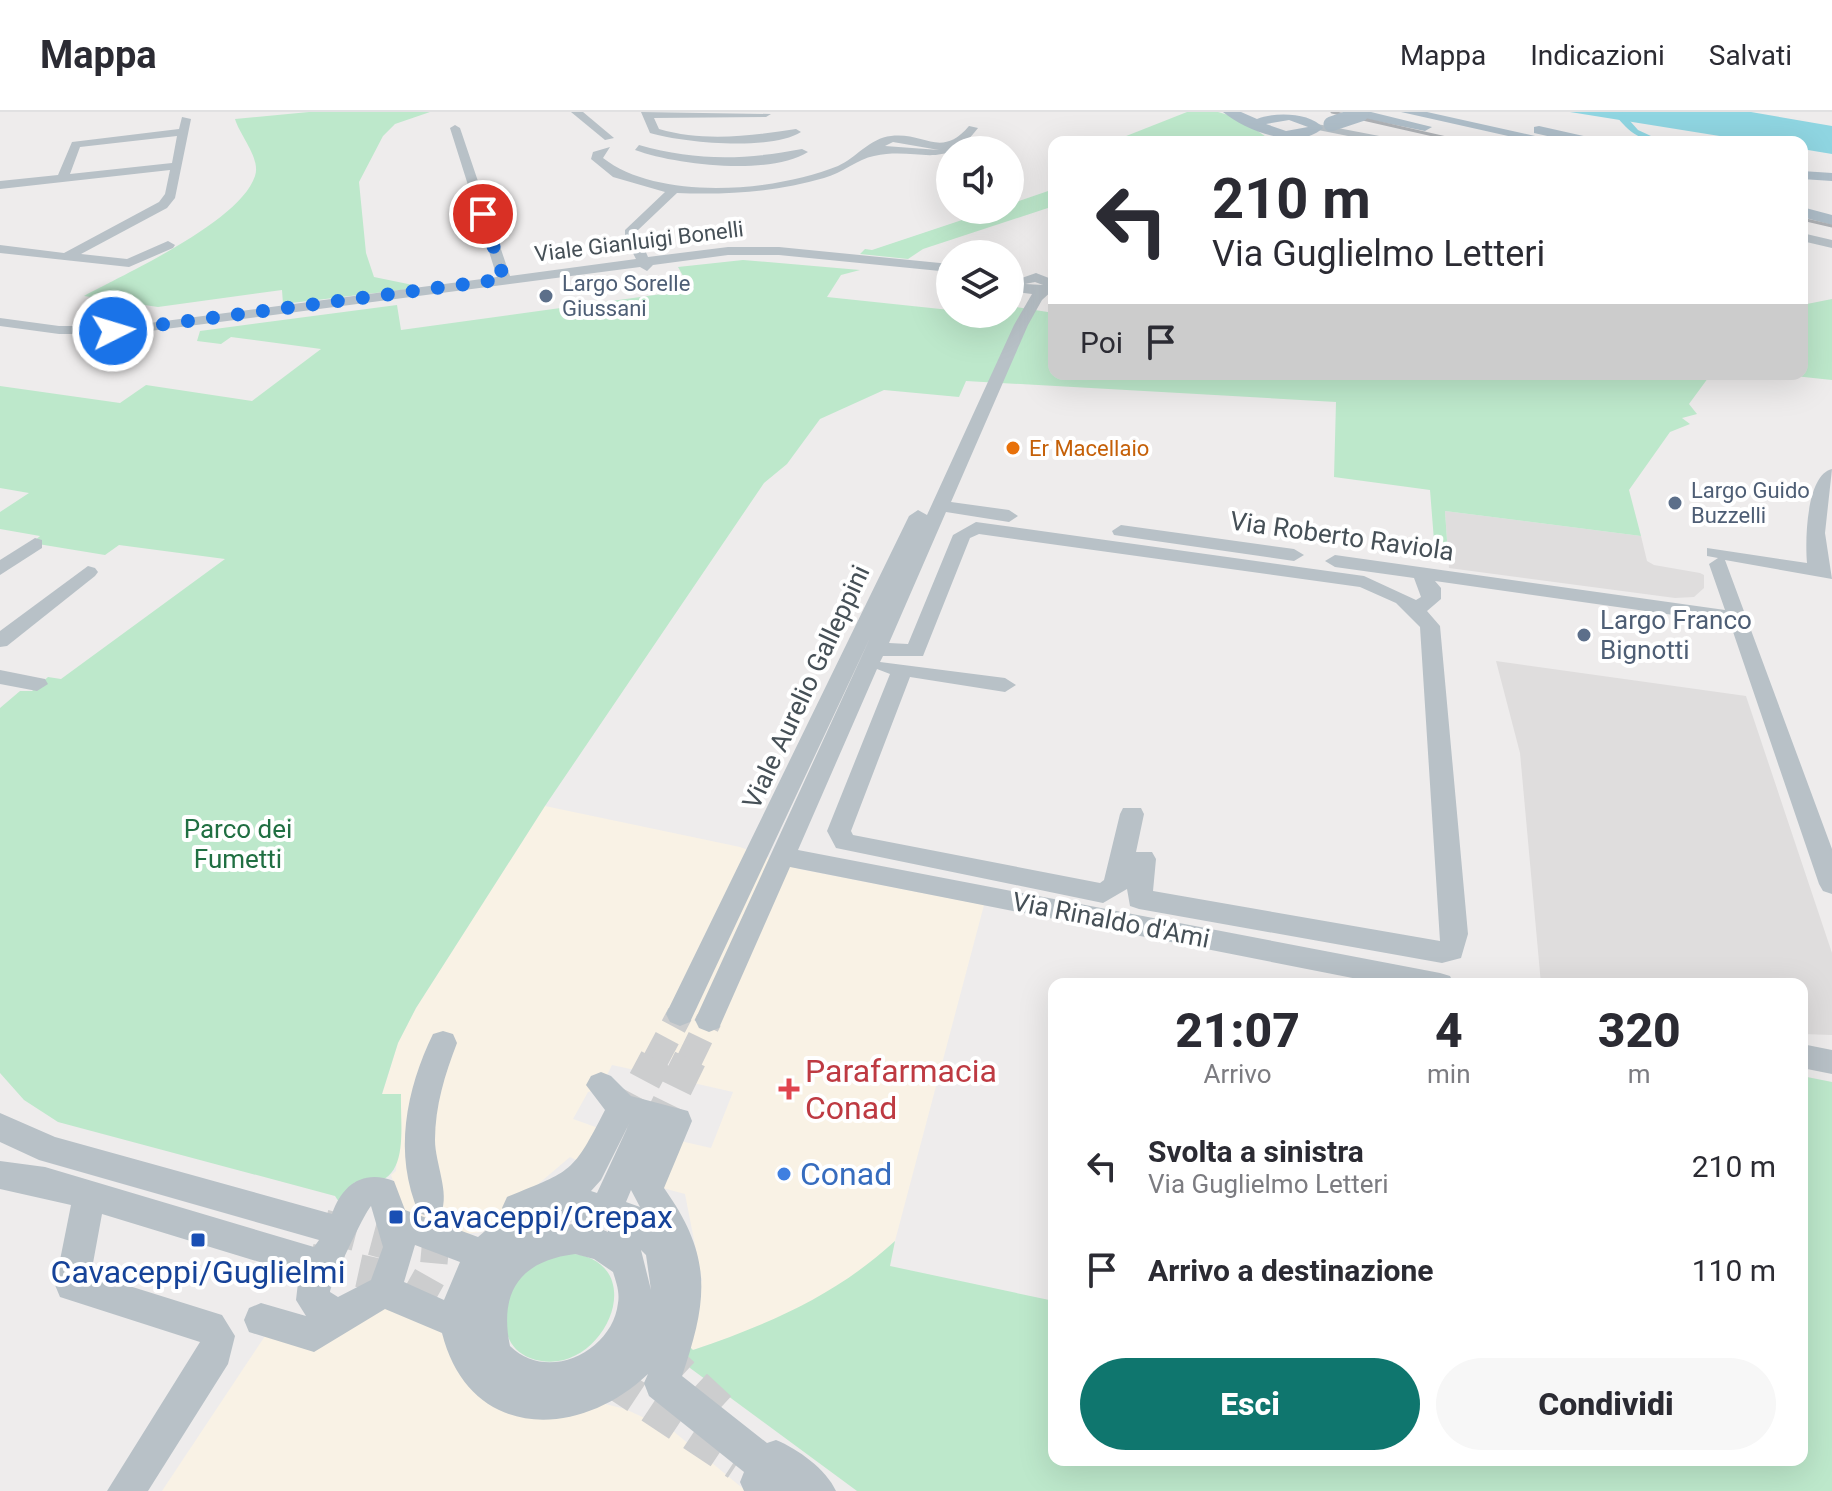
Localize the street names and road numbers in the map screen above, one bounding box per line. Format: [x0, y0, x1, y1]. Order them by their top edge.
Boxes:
street label: Viale Gianluigi Bonelli [533, 216, 745, 267]
street label: Via Roberto Raviola [1228, 505, 1456, 567]
street label: Viale Aurelio Galleppini [736, 560, 876, 814]
street label: Via Rinaldo d'Ami [1010, 886, 1212, 954]

